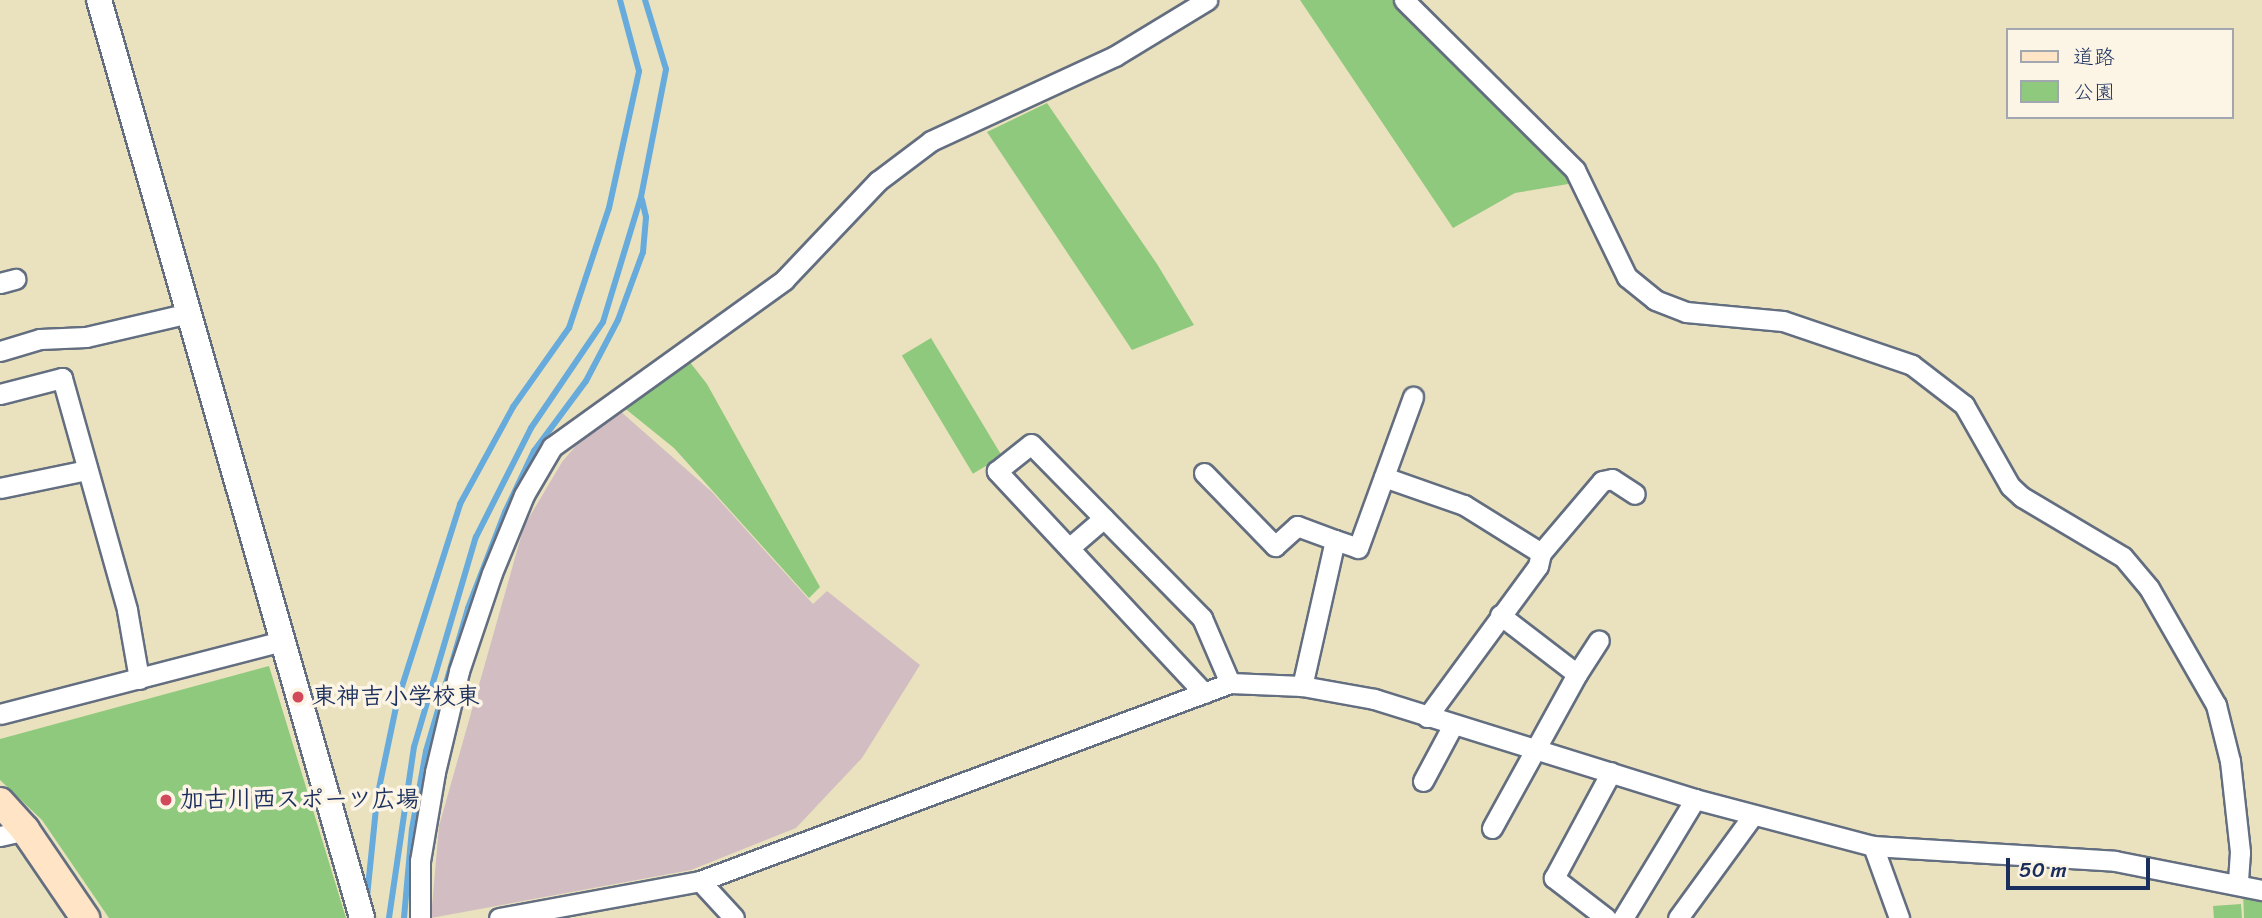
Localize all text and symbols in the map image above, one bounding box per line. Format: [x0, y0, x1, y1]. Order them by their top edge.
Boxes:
legend [2007, 28, 2234, 119]
text: 道路 [2073, 38, 2115, 76]
text: 公園 [2073, 73, 2115, 111]
place label: 東神吉小学校東 [312, 683, 480, 711]
marker: 東神吉小学校東 [290, 689, 306, 705]
place label: 加古川西スポーツ広場 [180, 786, 420, 814]
marker: 加古川西スポーツ広場 [158, 792, 174, 808]
scale bar [2010, 844, 2154, 888]
text: 50 m [2019, 851, 2067, 889]

